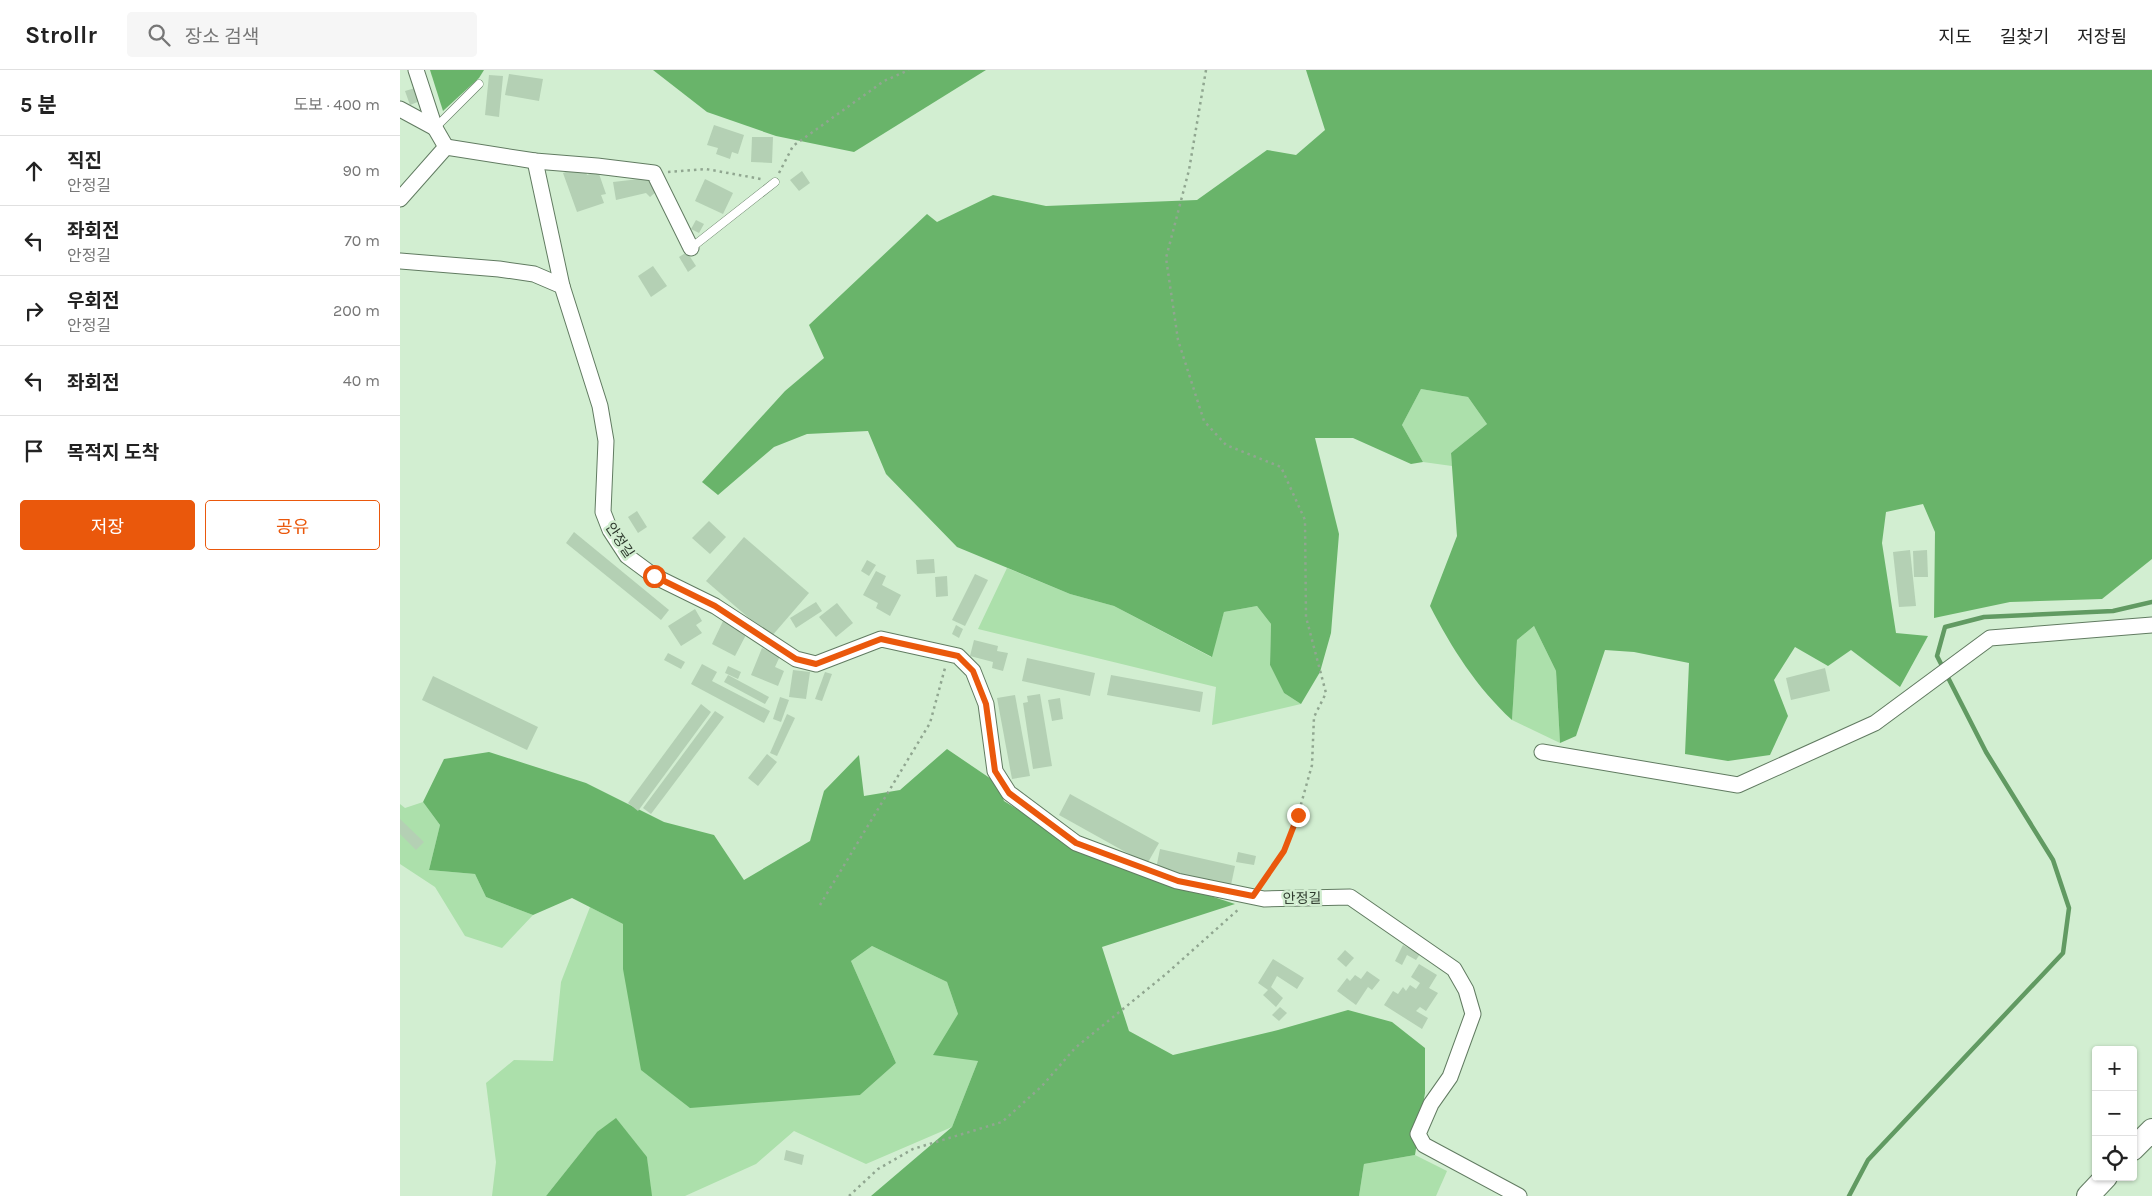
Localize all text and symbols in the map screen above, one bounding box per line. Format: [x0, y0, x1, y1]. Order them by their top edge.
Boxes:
search box [127, 12, 477, 57]
text: Strollr [25, 21, 97, 49]
icon: search [145, 21, 173, 49]
text: 장소 검색 [185, 26, 259, 48]
text: 지도 [1939, 26, 1972, 48]
text: 길찾기 [2000, 26, 2049, 48]
text: 저장됨 [2077, 26, 2127, 48]
text: 5 분 [20, 93, 57, 117]
text: 도보 · 400 m [293, 95, 380, 114]
text: 직진 [67, 150, 102, 172]
icon: ahead [20, 157, 48, 185]
text: 90 m [342, 161, 380, 180]
text: 안정길 [67, 176, 111, 195]
text: 좌회전 [67, 220, 119, 242]
icon: left [20, 227, 48, 255]
text: 70 m [344, 231, 380, 250]
text: 안정길 [67, 246, 111, 265]
text: 우회전 [67, 290, 119, 312]
icon: right [20, 297, 48, 325]
text: 200 m [333, 301, 380, 320]
text: 안정길 [67, 316, 111, 335]
icon: left [20, 367, 48, 395]
text: 40 m [343, 371, 380, 390]
text: 좌회전 [67, 372, 119, 394]
icon: arrive [20, 437, 48, 465]
text: 목적지 도착 [67, 442, 159, 464]
button: 저장 [20, 500, 195, 550]
button: 공유 [205, 500, 380, 550]
street label: 안정길 [602, 520, 637, 561]
route start [643, 565, 666, 588]
route end [1287, 804, 1310, 827]
street label: 안정길 [1283, 890, 1321, 907]
map controls [2092, 1046, 2137, 1181]
button: + [2092, 1046, 2137, 1091]
button: − [2092, 1091, 2137, 1136]
button: locate [2092, 1136, 2137, 1181]

